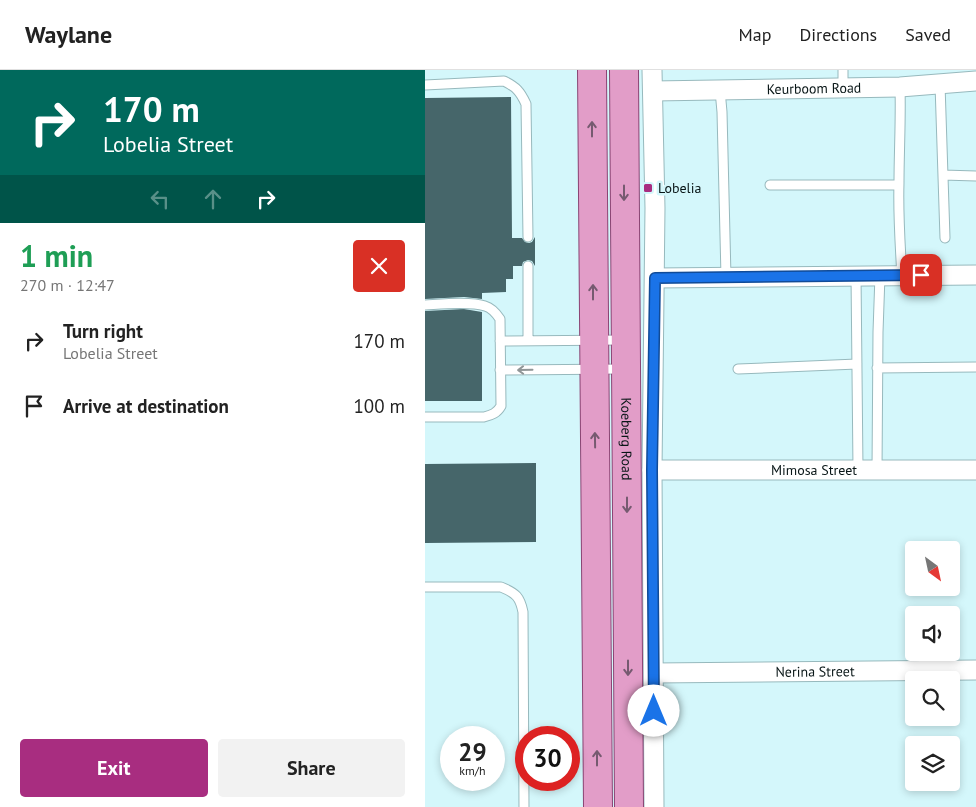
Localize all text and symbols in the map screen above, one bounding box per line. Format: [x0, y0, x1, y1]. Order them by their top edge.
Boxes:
text: Waylane [25, 19, 112, 50]
text: Map [739, 23, 771, 46]
text: Directions [799, 23, 877, 46]
text: Saved [905, 23, 951, 46]
street label: Keurboom Road [766, 79, 861, 98]
text: 170 m [103, 86, 200, 132]
icon: right [20, 90, 85, 155]
one-way arrow [587, 121, 597, 138]
text: Lobelia Street [103, 130, 233, 158]
place label: Lobelia [658, 179, 701, 197]
marker: Lobelia [642, 182, 654, 194]
icon: left [146, 185, 174, 213]
icon: ahead [199, 185, 227, 213]
icon: right [252, 185, 280, 213]
one-way arrow [620, 185, 629, 201]
text: 1 min [20, 236, 93, 275]
button: close [353, 240, 405, 292]
pin [900, 254, 942, 296]
icon: arrive [907, 261, 935, 289]
text: 270 m · 12:47 [20, 275, 115, 295]
one-way arrow [589, 284, 598, 300]
text: Turn right [63, 319, 143, 343]
icon: right [20, 327, 48, 355]
text: 170 m [353, 329, 405, 353]
text: Lobelia Street [63, 343, 158, 363]
one-way arrow [517, 365, 533, 375]
icon: arrive [20, 392, 48, 420]
text: Arrive at destination [63, 394, 229, 418]
text: 100 m [353, 394, 405, 418]
street label: Koeberg Road [617, 397, 636, 481]
one-way arrow [590, 432, 600, 448]
street label: Mimosa Street [771, 461, 857, 479]
one-way arrow [622, 496, 632, 513]
north arrow [905, 541, 960, 596]
map controls [905, 541, 960, 791]
button: sound [905, 606, 960, 661]
one-way arrow [623, 659, 633, 675]
street label: Nerina Street [775, 662, 855, 681]
button: search [905, 671, 960, 726]
position arrow [627, 684, 679, 736]
speed limit sign: 30 [515, 726, 580, 791]
text: 29 [458, 736, 487, 768]
button: layers [905, 736, 960, 791]
button: Exit [20, 739, 208, 797]
button: Share [218, 739, 405, 797]
one-way arrow [592, 751, 602, 767]
text: km/h [459, 763, 486, 778]

